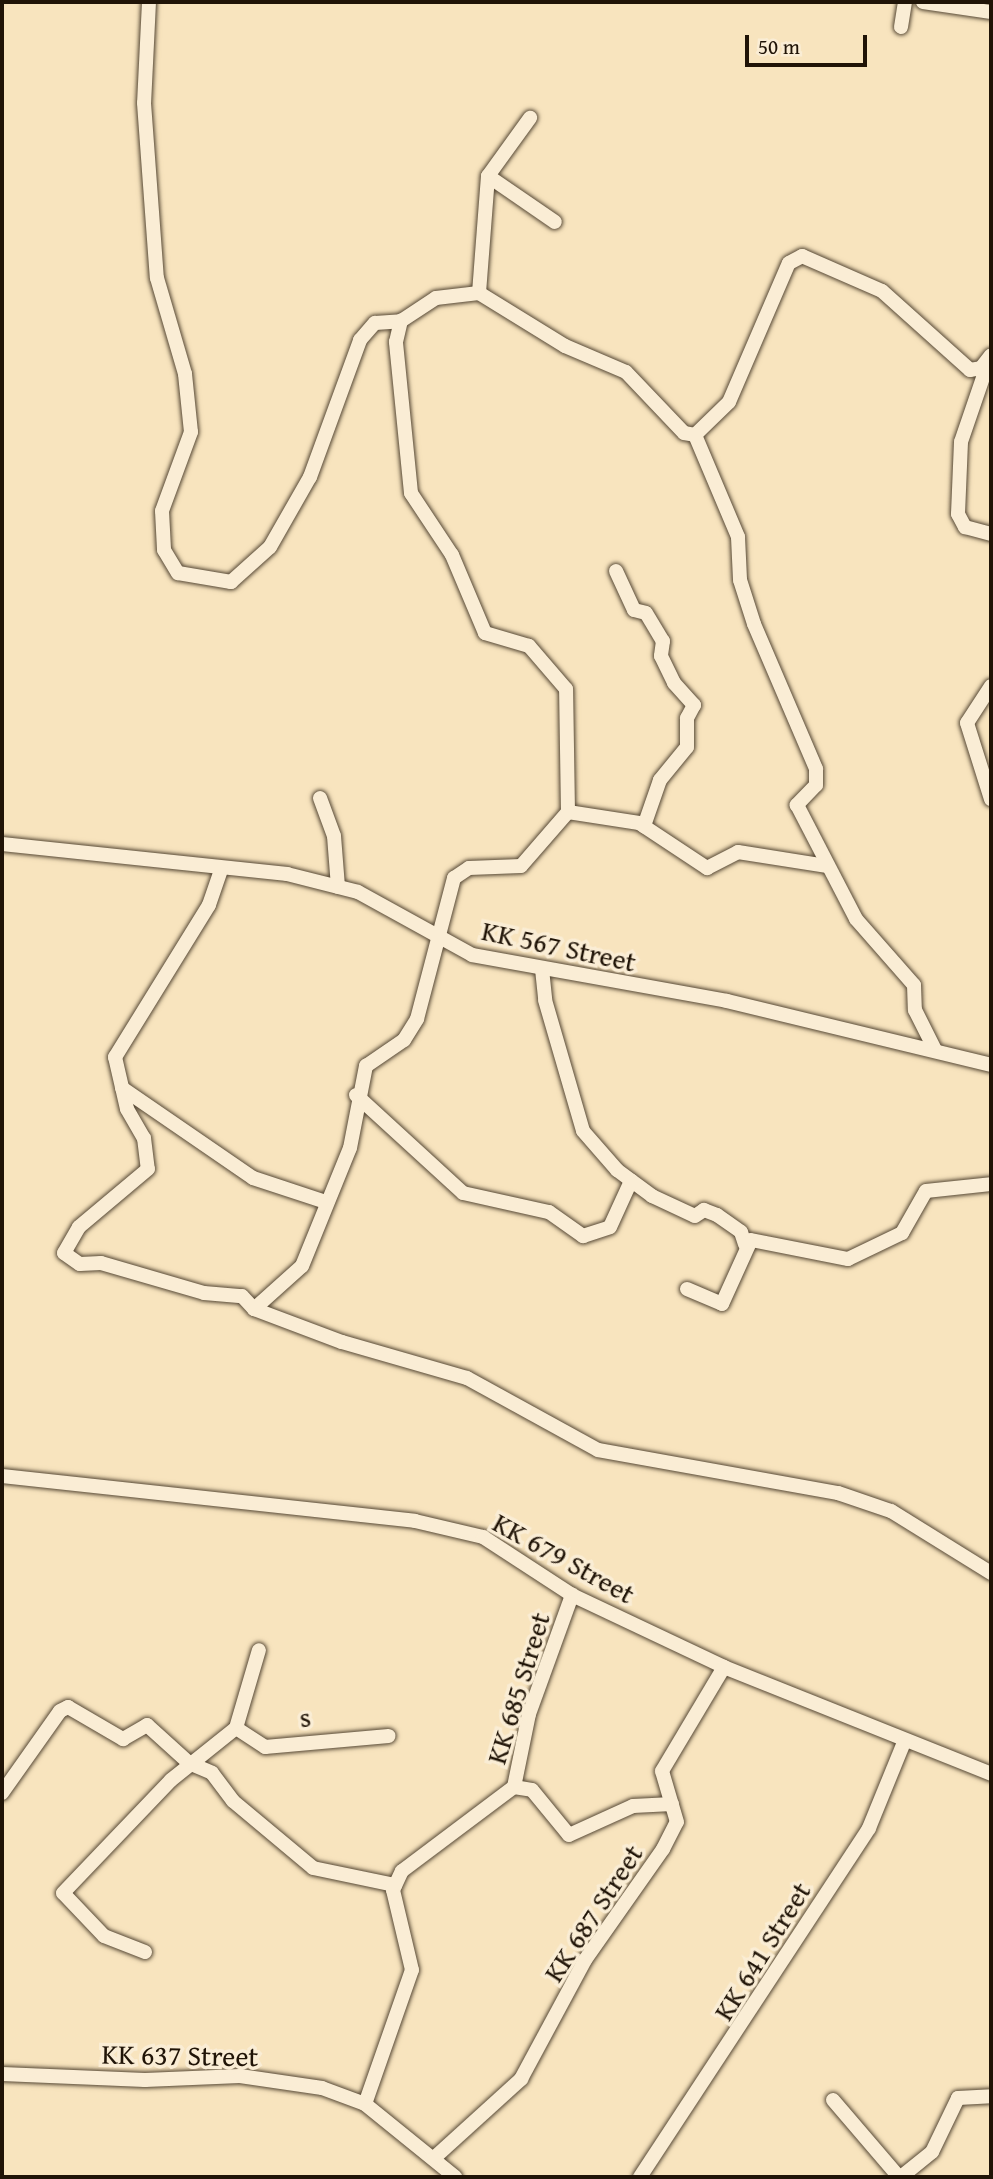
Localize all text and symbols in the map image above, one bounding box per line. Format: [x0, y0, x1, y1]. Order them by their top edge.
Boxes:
scale bar [748, 21, 870, 65]
text: 50 m [758, 31, 800, 62]
street label: KK 567 Street [479, 913, 639, 979]
street label: KK 679 Street [487, 1505, 641, 1611]
street label: KK 685 Street [479, 1608, 557, 1768]
street label: s [297, 1700, 313, 1734]
street label: KK 687 Street [536, 1838, 650, 1988]
street label: KK 641 Street [706, 1876, 818, 2026]
street label: KK 637 Street [101, 2037, 259, 2073]

